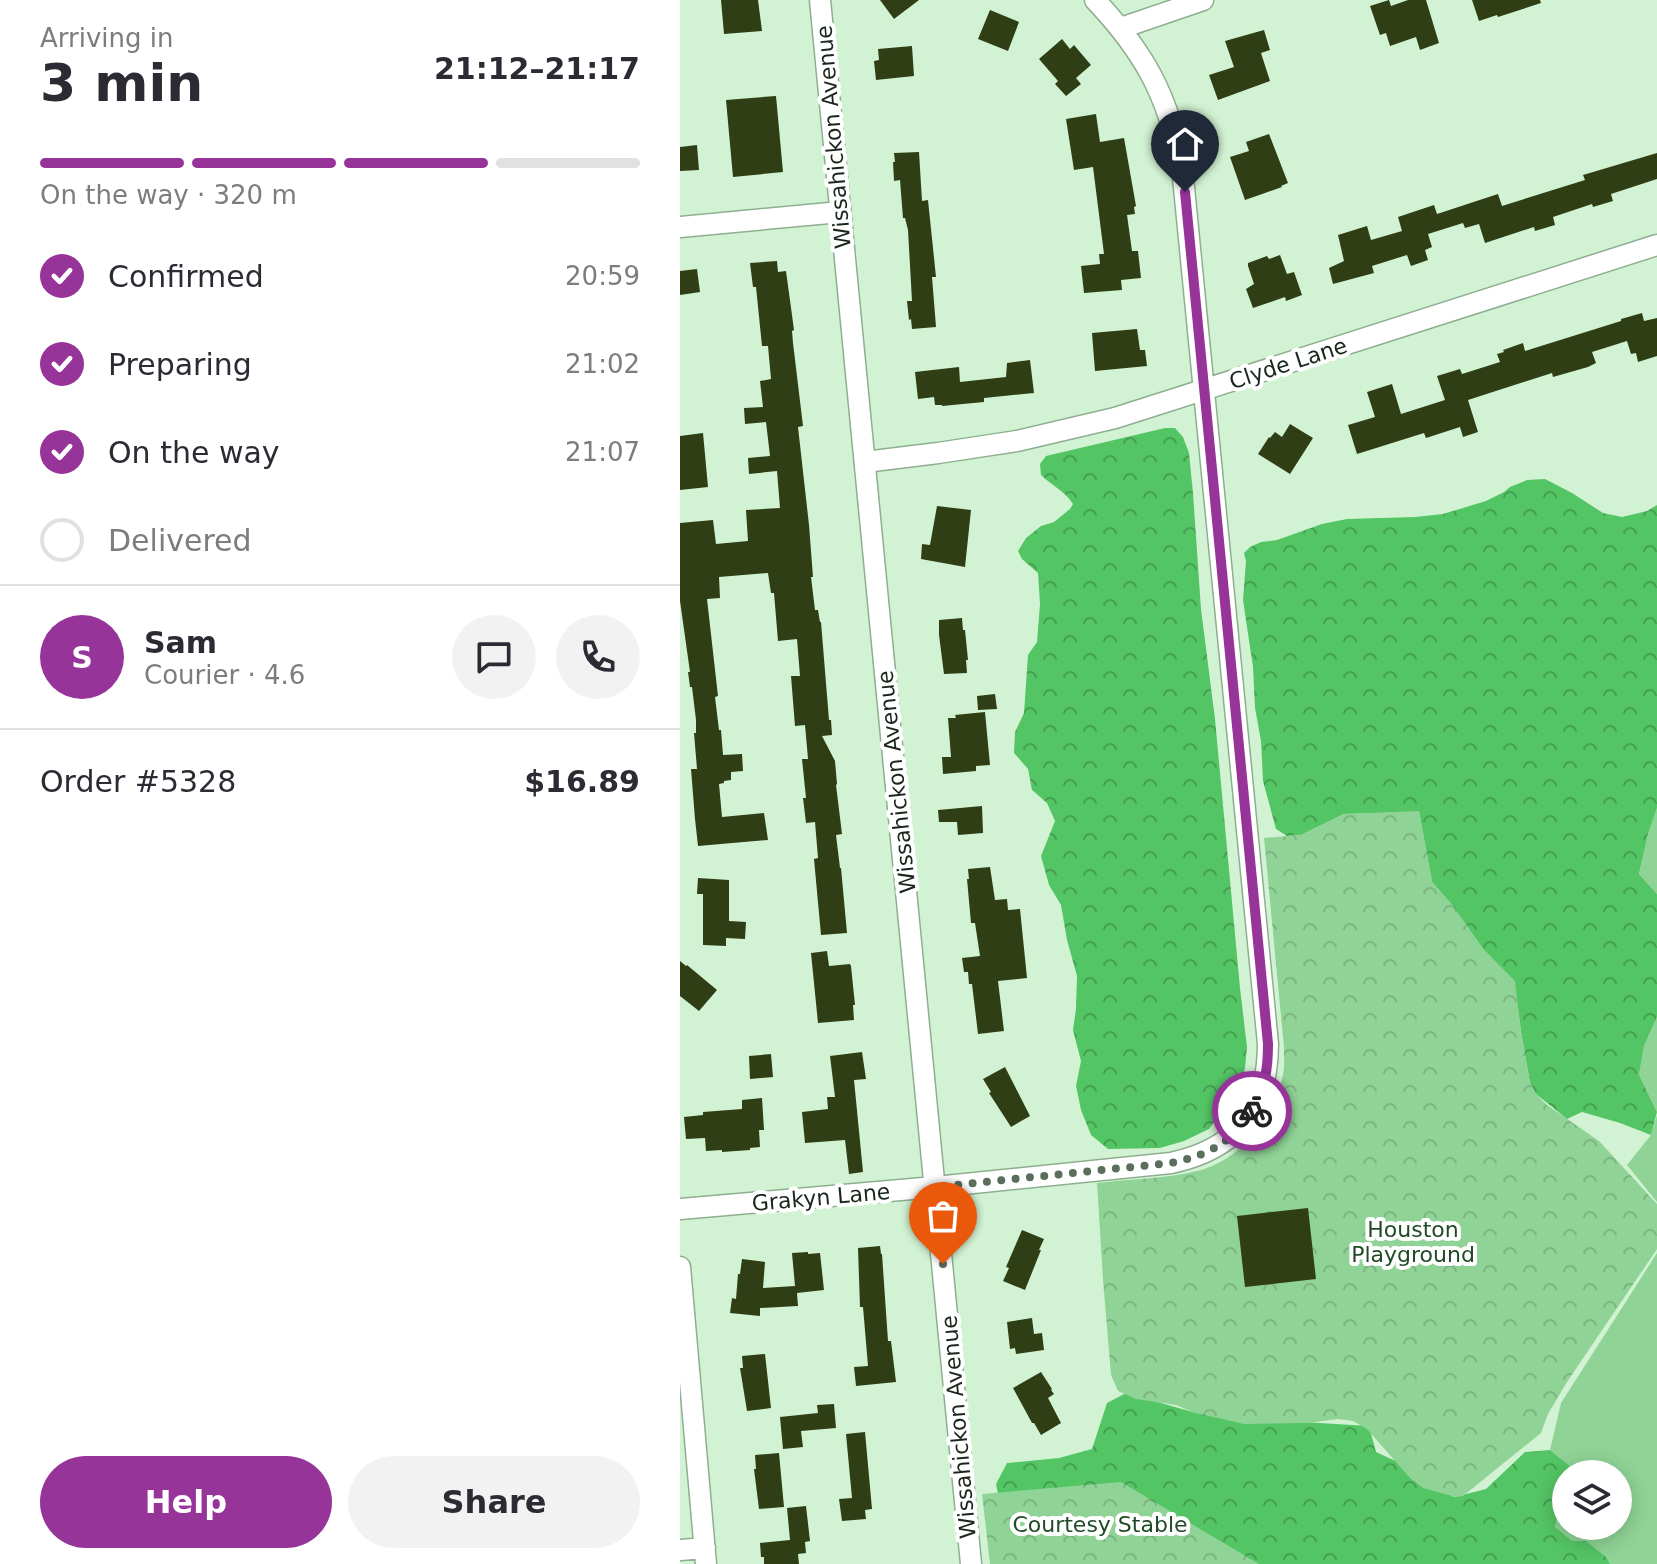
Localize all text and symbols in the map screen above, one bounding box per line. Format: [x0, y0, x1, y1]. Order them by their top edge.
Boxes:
text: Arriving in [40, 23, 174, 53]
street label: Wissahickon Avenue [811, 24, 856, 250]
text: 21:12–21:17 [434, 51, 640, 86]
text: 3 min [40, 53, 203, 113]
pin [1151, 110, 1219, 192]
icon: home [1163, 122, 1207, 166]
text: On the way · 320 m [40, 180, 297, 210]
icon: check [40, 254, 84, 298]
text: Confirmed [108, 259, 264, 294]
text: 20:59 [565, 261, 640, 291]
street label: Clyde Lane [1226, 333, 1350, 394]
icon: check [40, 342, 84, 386]
text: Preparing [108, 347, 252, 382]
text: 21:02 [565, 349, 640, 379]
icon: check [40, 430, 84, 474]
text: On the way [108, 435, 280, 470]
text: 21:07 [565, 437, 640, 467]
text: Delivered [108, 523, 252, 558]
button: chat [452, 615, 536, 699]
button: phone [556, 615, 640, 699]
text: Sam [144, 625, 217, 660]
text: S [71, 640, 93, 675]
text: Courier · 4.6 [144, 660, 305, 690]
street label: Wissahickon Avenue [872, 669, 921, 895]
text: Order #5328 [40, 764, 236, 799]
text: $16.89 [524, 764, 640, 799]
courier [1212, 1071, 1292, 1151]
icon: bike [1230, 1089, 1274, 1133]
street label: Grakyn Lane [751, 1179, 891, 1216]
pin [909, 1182, 977, 1264]
icon: bag [921, 1194, 965, 1238]
park label: Houston Playground [1351, 1217, 1475, 1267]
street label: Wissahickon Avenue [936, 1314, 981, 1540]
button: Help [40, 1456, 332, 1548]
button: Share [348, 1456, 640, 1548]
map controls [1552, 1460, 1632, 1540]
button: layers [1552, 1460, 1632, 1540]
park label: Courtesy Stable [1012, 1512, 1188, 1537]

